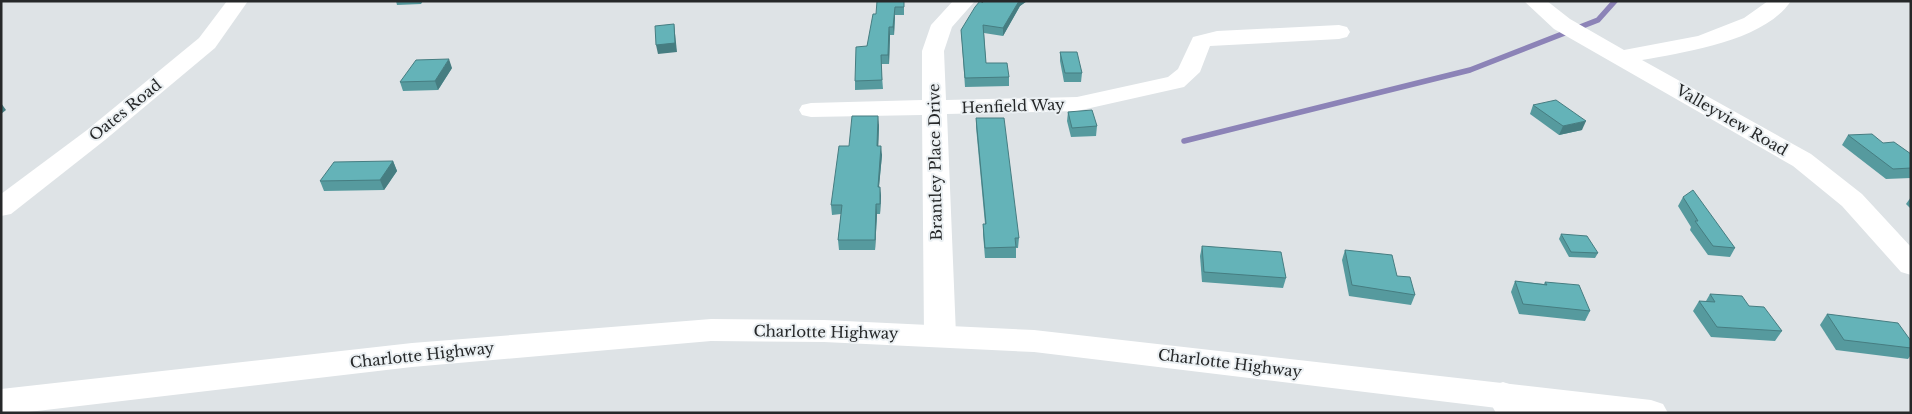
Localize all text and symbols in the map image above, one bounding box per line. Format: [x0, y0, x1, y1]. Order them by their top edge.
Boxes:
street label: Oates Road [85, 75, 165, 145]
street label: Valleyview Road [1672, 80, 1791, 160]
street label: Brantley Place Drive [924, 83, 946, 241]
street label: Henfield Way [961, 95, 1065, 117]
street label: Charlotte Highway [753, 321, 899, 343]
street label: Charlotte Highway [349, 338, 495, 372]
street label: Charlotte Highway [1157, 345, 1303, 381]

